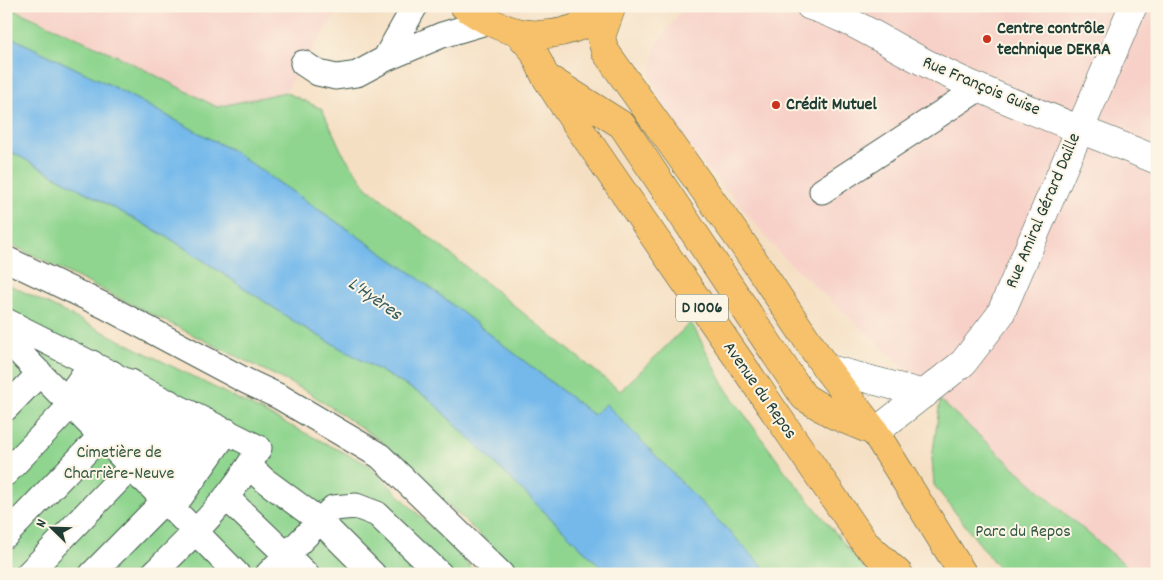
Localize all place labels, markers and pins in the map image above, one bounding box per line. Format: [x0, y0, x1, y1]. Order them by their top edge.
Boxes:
place label: Centre contrôle technique DEKRA [997, 17, 1111, 63]
marker: Centre contrôle technique DEKRA [981, 33, 993, 45]
place label: Crédit Mutuel [786, 93, 877, 118]
marker: Crédit Mutuel [770, 99, 782, 111]

